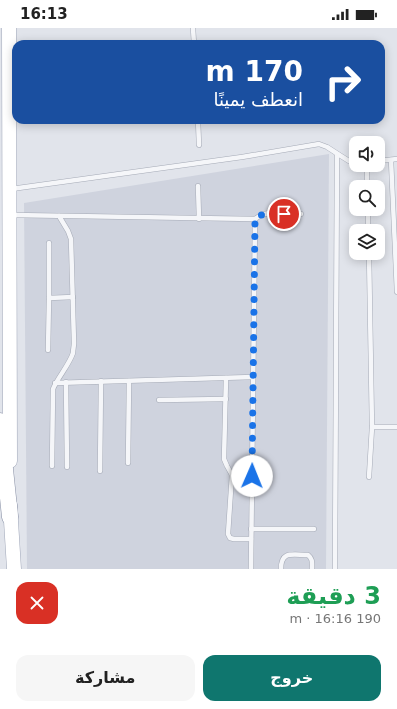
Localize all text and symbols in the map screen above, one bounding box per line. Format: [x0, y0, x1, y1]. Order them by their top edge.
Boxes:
text: 16:13 [20, 5, 68, 23]
text: 170 m [206, 55, 303, 88]
icon: right [317, 56, 369, 108]
text: انعطف يمينًا [213, 89, 303, 110]
map controls [349, 136, 385, 260]
button: sound [349, 136, 385, 172]
button: search [349, 180, 385, 216]
pin [267, 197, 301, 231]
icon: arrive [273, 203, 295, 225]
button: layers [349, 224, 385, 260]
position arrow [231, 455, 273, 497]
button: close [16, 582, 58, 624]
text: 3 دقيقة [286, 582, 381, 610]
text: 190 m · 16:16 [290, 611, 381, 626]
button: مشاركة [16, 655, 195, 701]
button: خروج [203, 655, 381, 701]

